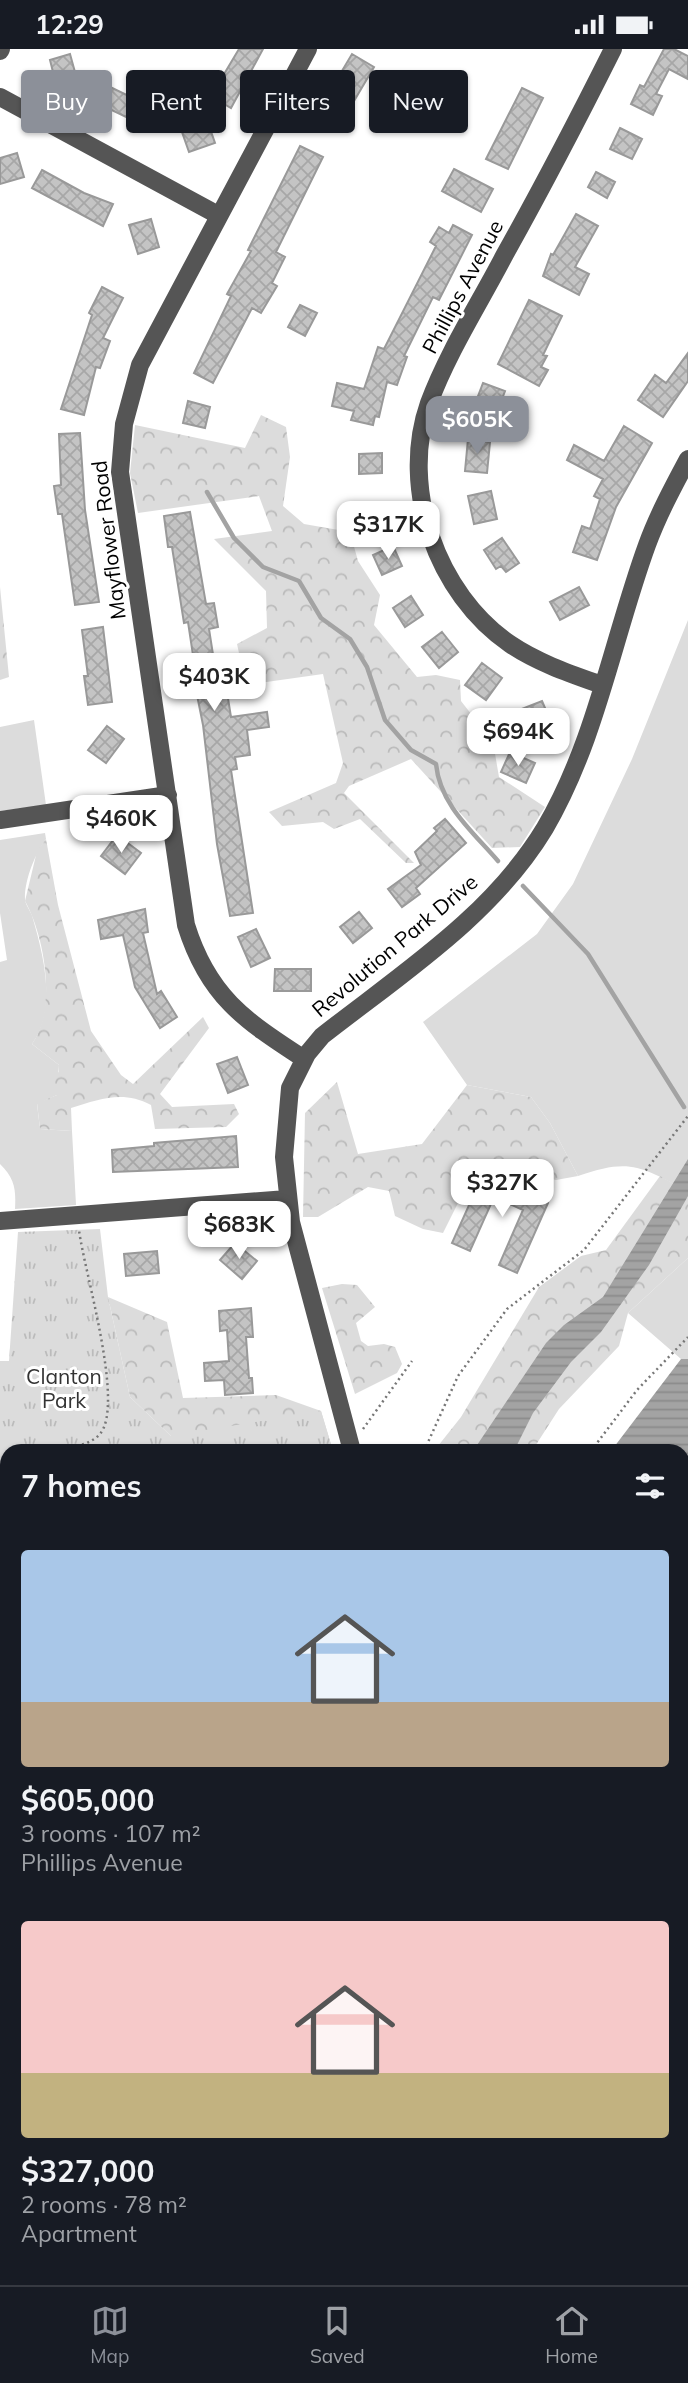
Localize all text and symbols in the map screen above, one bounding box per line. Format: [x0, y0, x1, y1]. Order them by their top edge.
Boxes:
text: 12:29 [35, 8, 104, 41]
chip: Buy [21, 70, 112, 133]
chip: Rent [126, 70, 226, 133]
chip: Filters [240, 70, 355, 133]
chip: New [369, 70, 468, 133]
street label: Phillips Avenue [416, 215, 508, 358]
pin: $605K [428, 397, 526, 456]
text: $605K [442, 404, 512, 433]
street label: Mayflower Road [85, 459, 131, 621]
pin: $317K [339, 501, 437, 561]
text: $317K [353, 509, 423, 538]
pin: $403K [165, 653, 263, 713]
text: $403K [179, 661, 249, 690]
pin: $694K [469, 709, 567, 768]
text: $694K [483, 716, 553, 745]
pin: $460K [72, 795, 170, 855]
text: $460K [86, 803, 156, 832]
street label: Revolution Park Drive [306, 868, 482, 1022]
pin: $327K [453, 1159, 551, 1219]
text: $327K [467, 1167, 537, 1196]
pin: $683K [190, 1201, 288, 1261]
text: $683K [204, 1209, 274, 1238]
park label: Clanton Park [26, 1363, 102, 1413]
text: 7 homes [21, 1467, 142, 1505]
icon: filters [631, 1467, 669, 1505]
icon: home [282, 1596, 408, 1722]
text: $605,000 [21, 1781, 154, 1819]
text: 3 rooms · 107 m² [21, 1819, 201, 1848]
text: Phillips Avenue [21, 1848, 183, 1877]
icon: home [282, 1967, 408, 2093]
text: $327,000 [21, 2152, 154, 2190]
text: 2 rooms · 78 m² [21, 2190, 187, 2219]
text: Apartment [21, 2219, 137, 2248]
tab: Map [90, 2302, 129, 2368]
tab: Saved [310, 2302, 365, 2368]
tab: Home [545, 2302, 598, 2368]

